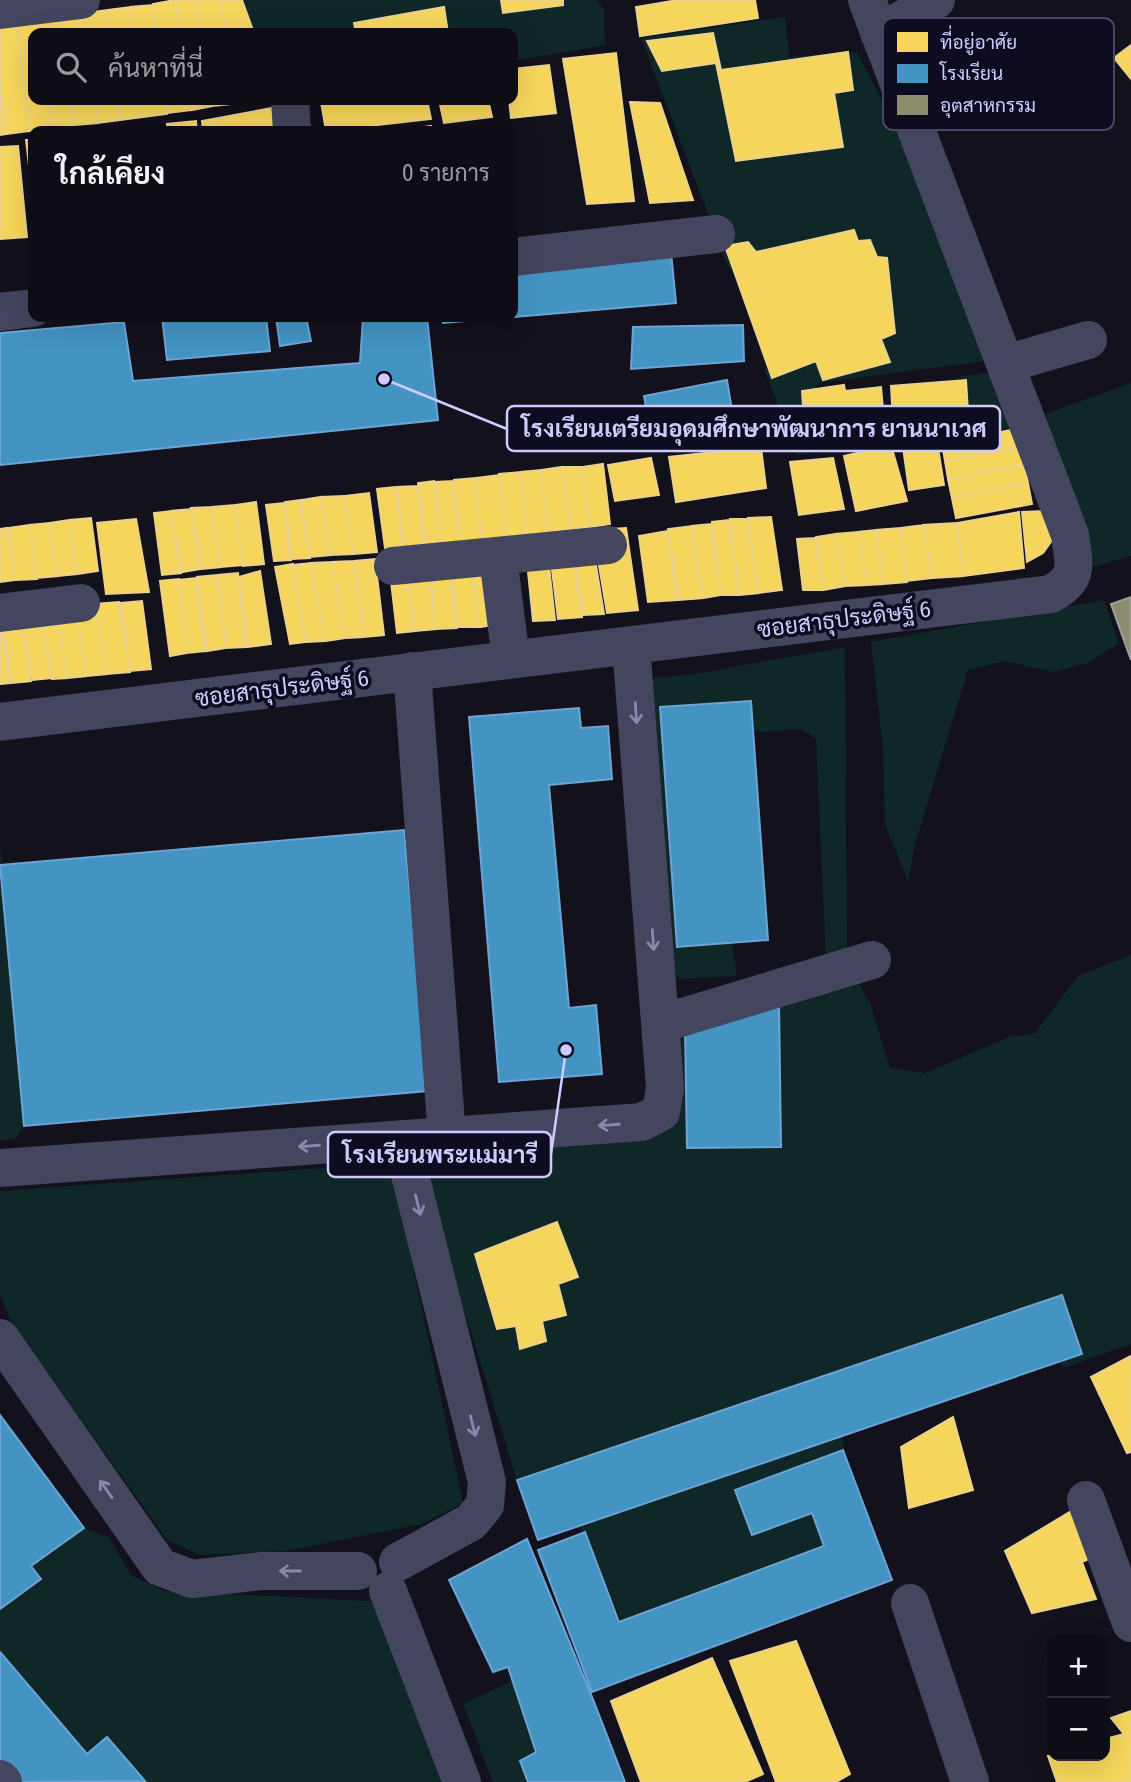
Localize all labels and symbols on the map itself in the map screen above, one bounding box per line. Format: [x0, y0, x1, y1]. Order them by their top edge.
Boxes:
legend [883, 18, 1114, 130]
text: ที่อยู่อาศัย [940, 25, 1017, 56]
text: โรงเรียน [939, 61, 1003, 85]
text: อุตสาหกรรม [940, 94, 1036, 118]
callout: โรงเรียนเตรียมอุดมศึกษาพัฒนาการ ยานนาเวศ [507, 406, 1000, 451]
text: โรงเรียนเตรียมอุดมศึกษาพัฒนาการ ยานนาเวศ [519, 413, 987, 446]
street label: ซอยสาธุประดิษฐ์ 6 [755, 592, 933, 646]
street label: ซอยสาธุประดิษฐ์ 6 [193, 661, 371, 715]
one-way arrow [630, 701, 643, 724]
one-way arrow [647, 928, 660, 950]
one-way arrow [598, 1118, 621, 1131]
callout: โรงเรียนพระแม่มารี [328, 1132, 551, 1177]
text: โรงเรียนพระแม่มารี [341, 1139, 537, 1169]
one-way arrow [298, 1140, 321, 1153]
one-way arrow [412, 1194, 425, 1216]
one-way arrow [467, 1414, 480, 1437]
one-way arrow [99, 1480, 113, 1499]
one-way arrow [279, 1564, 302, 1578]

